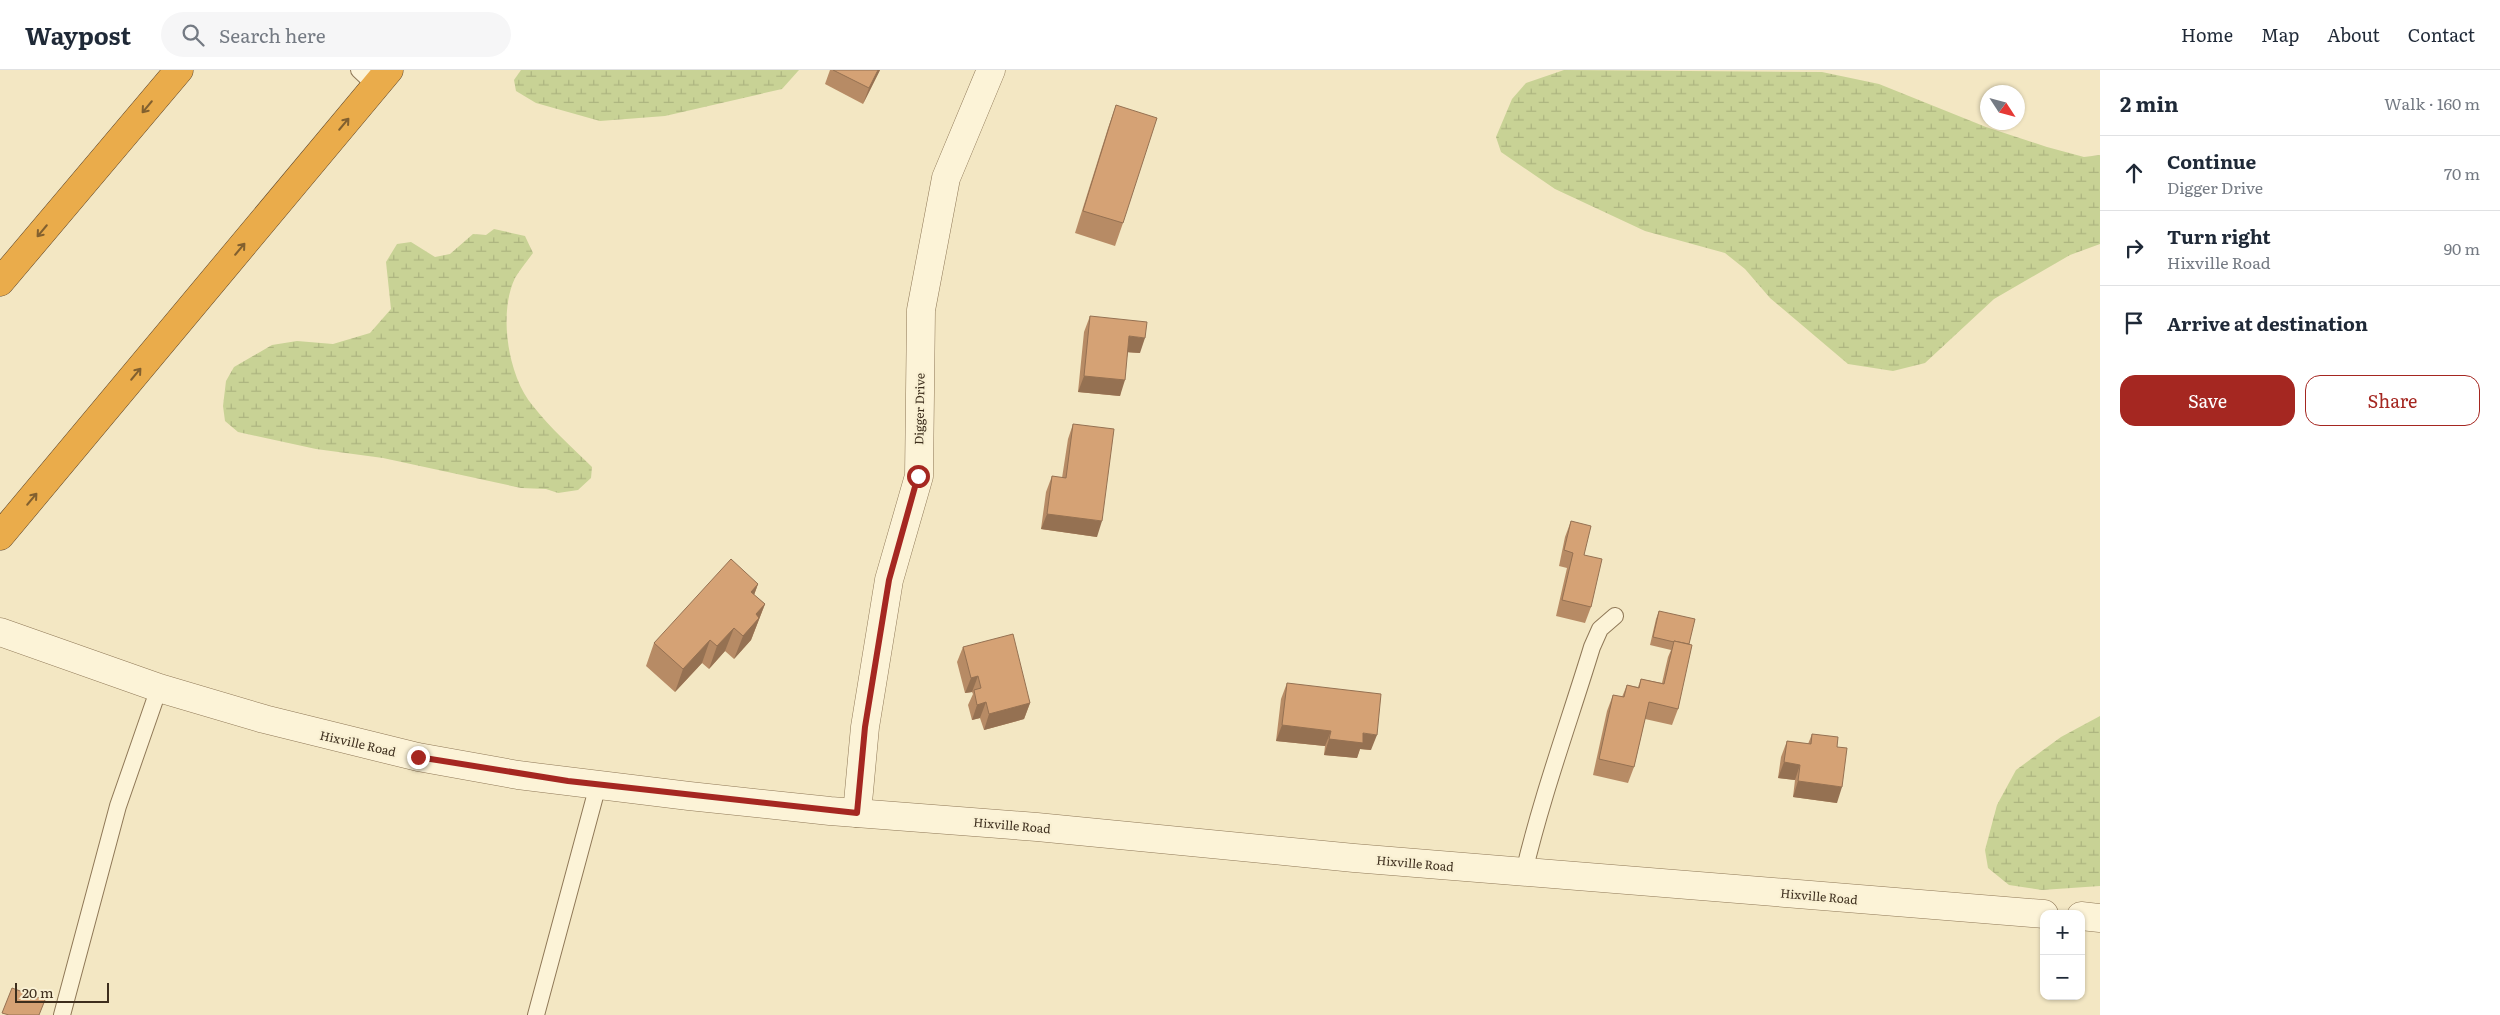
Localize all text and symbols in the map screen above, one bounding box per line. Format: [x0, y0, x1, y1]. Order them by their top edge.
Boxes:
search box [161, 12, 511, 57]
text: Waypost [25, 17, 131, 52]
icon: search [179, 21, 207, 49]
text: Search here [219, 21, 326, 49]
text: Home [2181, 21, 2233, 48]
text: Map [2261, 21, 2299, 48]
text: About [2327, 21, 2380, 48]
text: Contact [2408, 21, 2475, 48]
north arrow [1980, 85, 2025, 130]
text: 2 min [2120, 87, 2179, 118]
text: Walk · 160 m [2384, 91, 2480, 115]
one-way arrow [142, 101, 153, 114]
one-way arrow [338, 118, 350, 131]
text: Continue [2167, 147, 2256, 175]
icon: ahead [2120, 159, 2148, 187]
text: 70 m [2444, 161, 2480, 185]
text: Digger Drive [2167, 175, 2263, 199]
text: Turn right [2167, 222, 2271, 250]
one-way arrow [37, 225, 48, 238]
icon: right [2120, 234, 2148, 262]
text: 90 m [2444, 236, 2480, 260]
one-way arrow [234, 243, 245, 256]
text: Hixville Road [2167, 250, 2271, 274]
icon: arrive [2120, 309, 2148, 337]
text: Arrive at destination [2167, 309, 2368, 337]
one-way arrow [130, 367, 141, 380]
street label: Digger Drive [909, 373, 929, 445]
button: Save [2120, 375, 2295, 426]
button: Share [2305, 375, 2480, 426]
route start [907, 465, 930, 488]
one-way arrow [26, 492, 37, 505]
street label: Hixville Road [318, 725, 398, 761]
route end [407, 746, 430, 769]
street label: Hixville Road [973, 813, 1052, 837]
street label: Hixville Road [1376, 851, 1455, 875]
street label: Hixville Road [1780, 884, 1859, 908]
map controls [2040, 910, 2085, 1000]
button: + [2040, 910, 2085, 955]
button: − [2040, 955, 2085, 1000]
scale bar [15, 980, 109, 1003]
text: 20 m [22, 982, 54, 1002]

